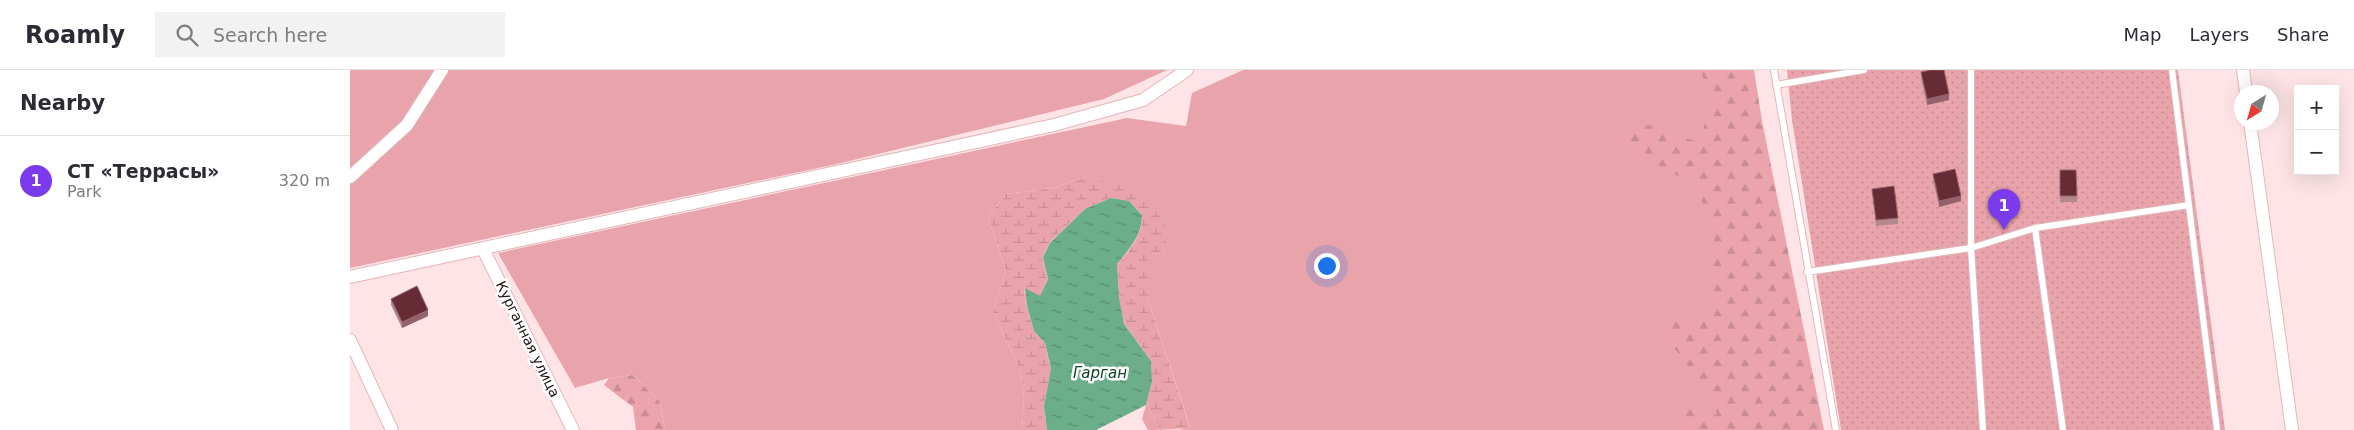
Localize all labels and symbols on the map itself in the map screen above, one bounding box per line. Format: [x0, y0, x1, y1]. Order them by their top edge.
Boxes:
north arrow [2234, 85, 2279, 130]
pin: 1 [1988, 189, 2020, 230]
your location [1314, 253, 1340, 279]
street label: Курганная улица [493, 278, 563, 400]
water label: Гарган [1073, 364, 1127, 382]

